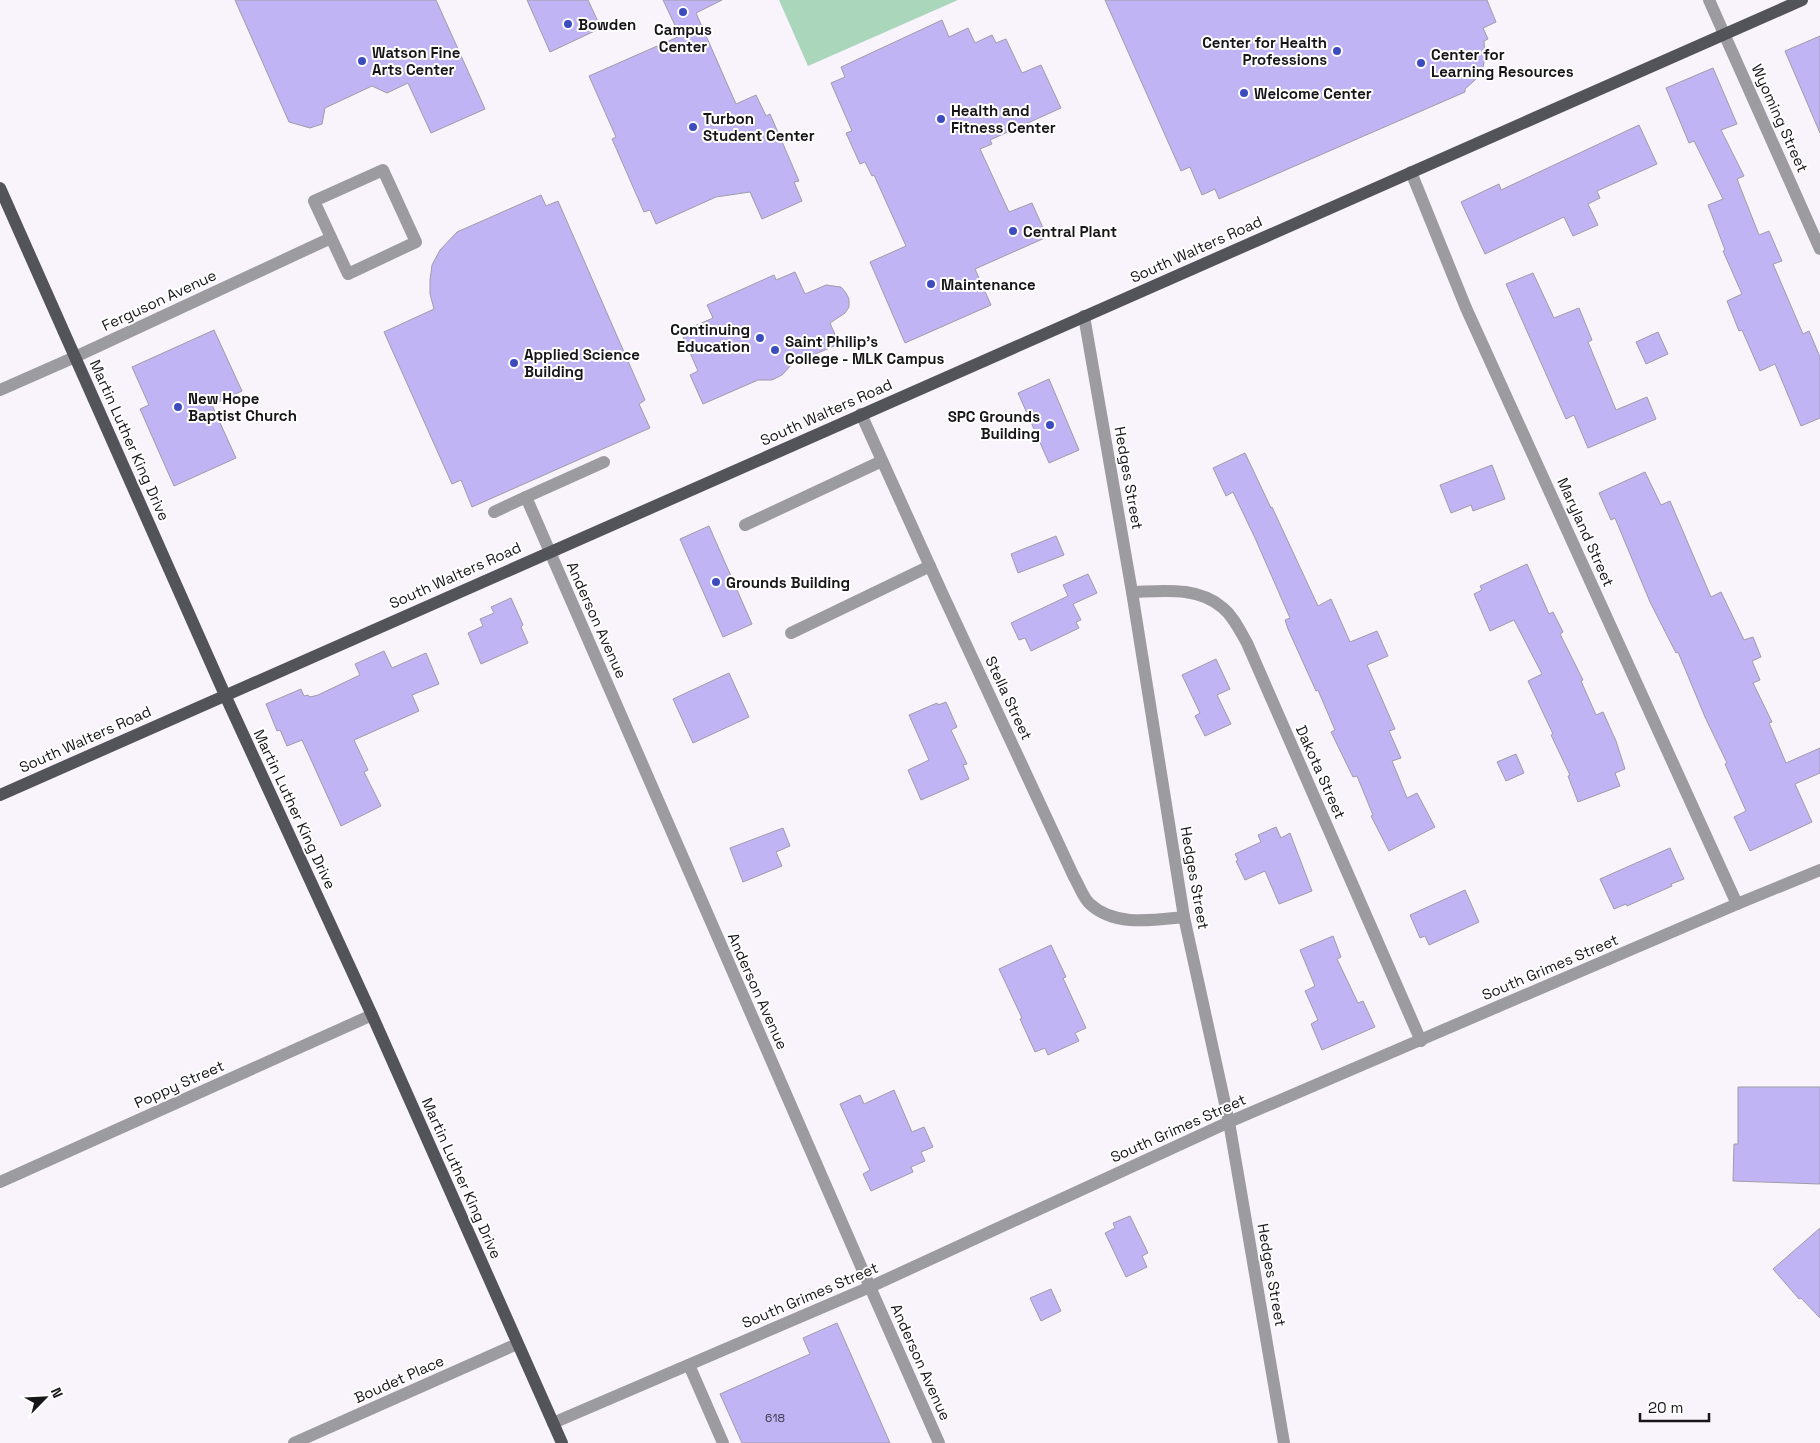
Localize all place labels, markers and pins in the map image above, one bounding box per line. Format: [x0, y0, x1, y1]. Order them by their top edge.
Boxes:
marker: Campus Center [677, 6, 689, 18]
place label: Bowden [578, 15, 636, 34]
marker: Bowden [562, 18, 574, 30]
place label: Campus Center [654, 20, 712, 56]
place label: Center for Health Professions [1202, 33, 1327, 69]
place label: Watson Fine Arts Center [372, 43, 461, 79]
marker: Center for Health Professions [1331, 45, 1343, 57]
place label: Center for Learning Resources [1431, 45, 1574, 81]
marker: Watson Fine Arts Center [356, 55, 368, 67]
marker: Center for Learning Resources [1415, 57, 1427, 69]
place label: Welcome Center [1254, 84, 1372, 103]
marker: Welcome Center [1238, 87, 1250, 99]
place label: Health and Fitness Center [951, 101, 1056, 137]
place label: Turbon Student Center [703, 109, 815, 145]
marker: Health and Fitness Center [935, 113, 947, 125]
marker: Turbon Student Center [687, 121, 699, 133]
place label: Central Plant [1023, 222, 1117, 241]
marker: Central Plant [1007, 225, 1019, 237]
place label: Maintenance [941, 275, 1036, 294]
marker: Maintenance [925, 278, 937, 290]
place label: Continuing Education [670, 320, 750, 356]
marker: Continuing Education [754, 332, 766, 344]
place label: Saint Philip's College - MLK Campus [785, 332, 945, 368]
marker: Saint Philip's College - MLK Campus [769, 344, 781, 356]
place label: Applied Science Building [524, 345, 640, 381]
marker: Applied Science Building [508, 357, 520, 369]
place label: New Hope Baptist Church [188, 389, 297, 425]
marker: New Hope Baptist Church [172, 401, 184, 413]
place label: SPC Grounds Building [948, 407, 1040, 443]
marker: SPC Grounds Building [1044, 419, 1056, 431]
place label: Grounds Building [726, 573, 850, 592]
marker: Grounds Building [710, 576, 722, 588]

